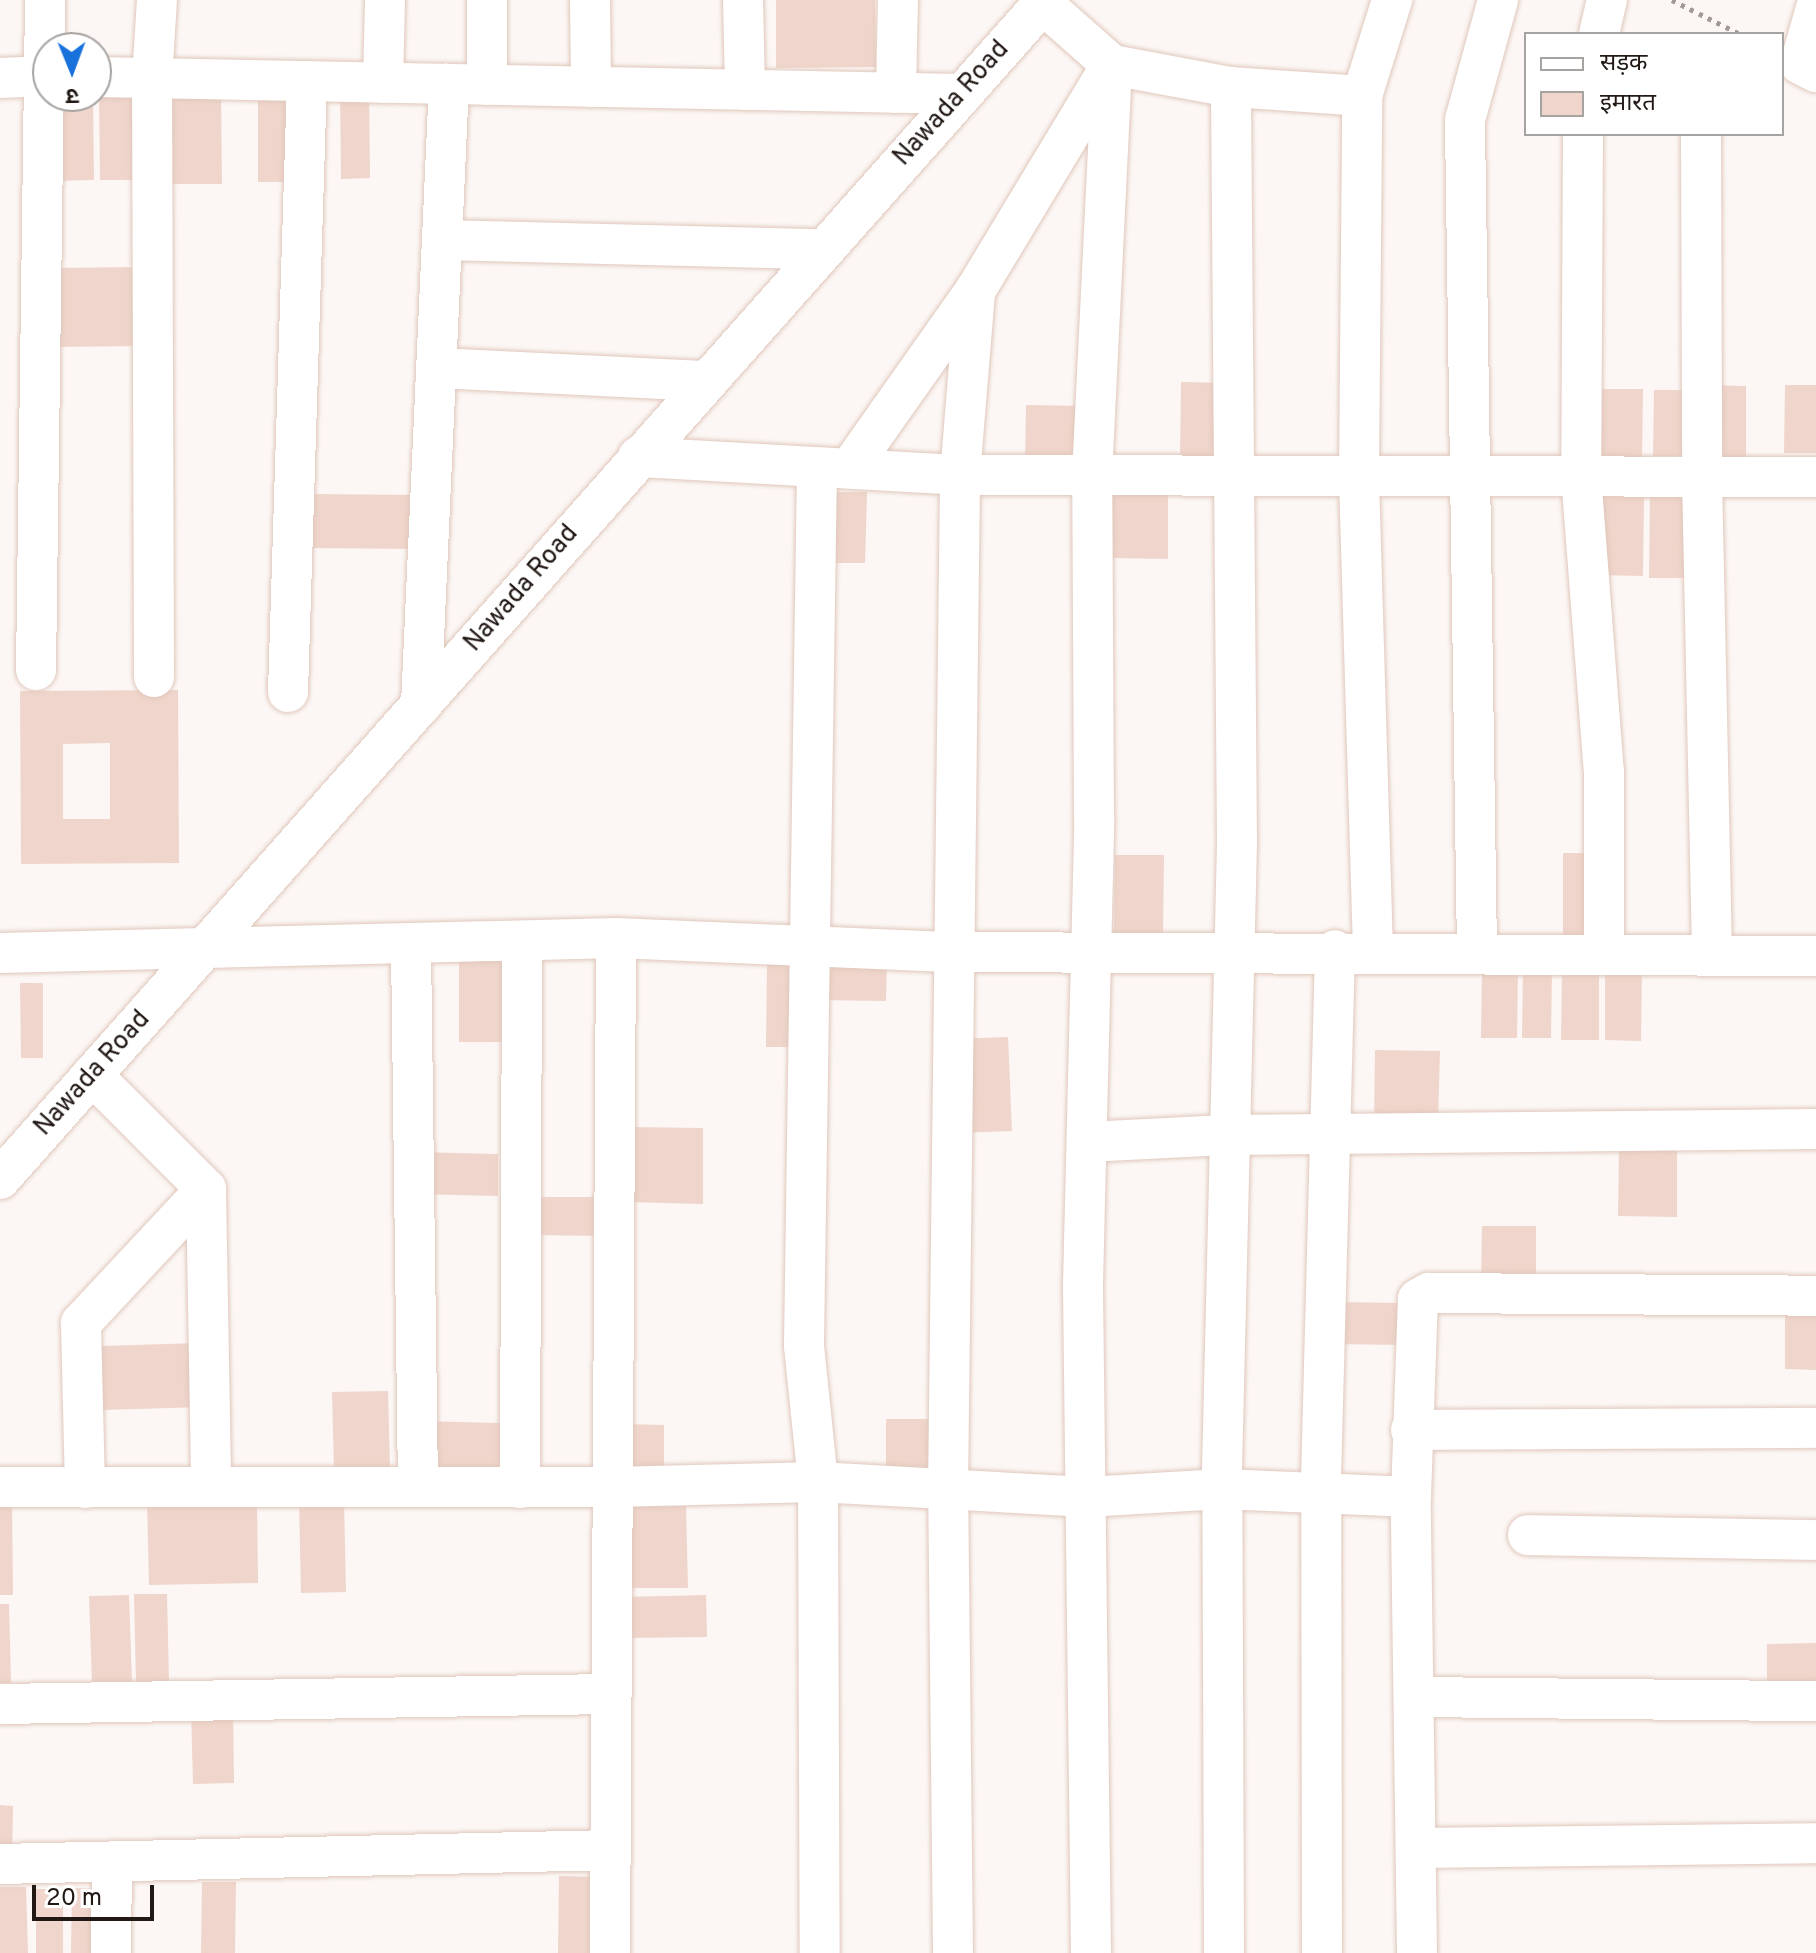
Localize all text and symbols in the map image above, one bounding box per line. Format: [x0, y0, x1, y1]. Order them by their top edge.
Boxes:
north arrow [32, 32, 112, 112]
legend [1524, 32, 1784, 136]
street label: Nawada Road [888, 35, 1016, 173]
text: सड़क [1600, 49, 1648, 79]
text: उ [66, 81, 79, 108]
text: इमारत [1600, 89, 1656, 119]
street label: Nawada Road [458, 519, 586, 659]
street label: Nawada Road [29, 1005, 157, 1143]
scale bar [36, 1869, 158, 1919]
text: 20 m [46, 1884, 102, 1914]

